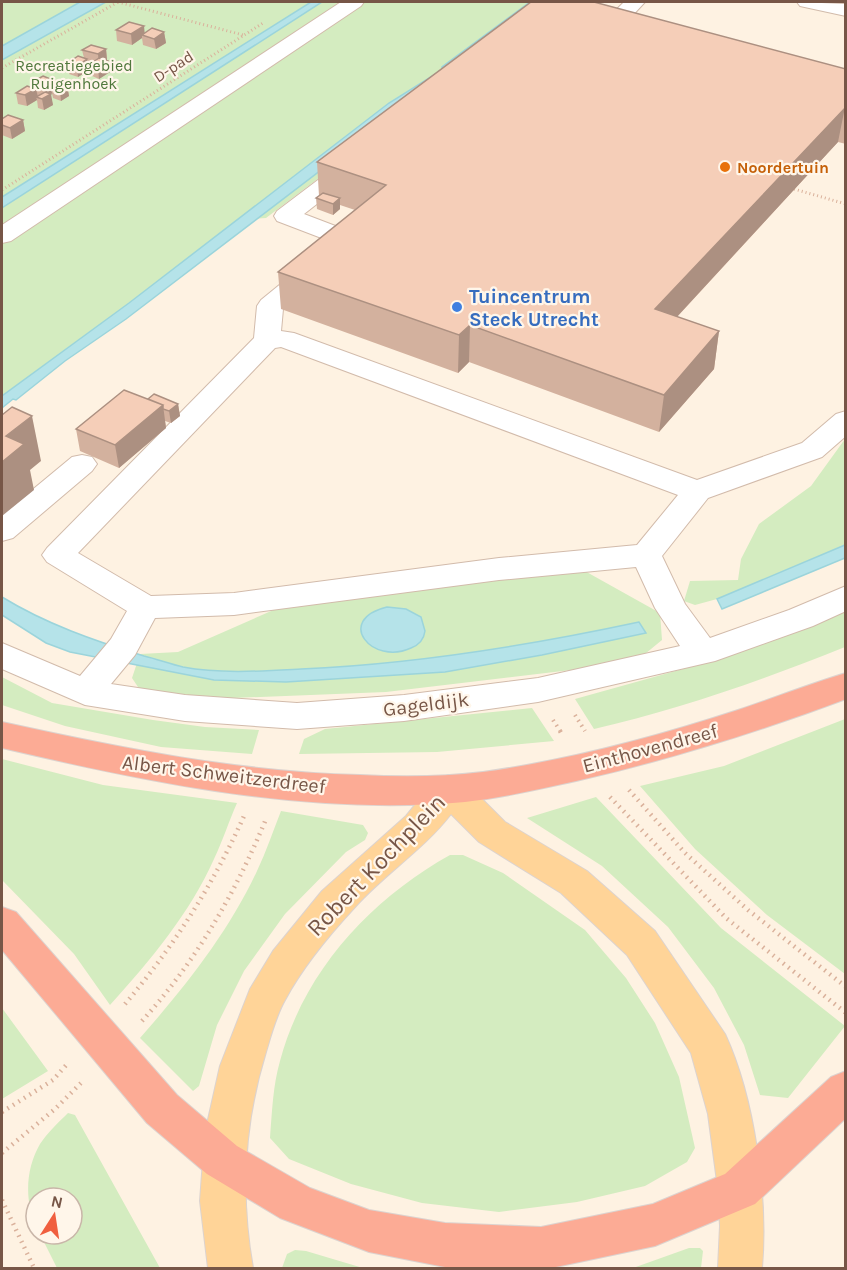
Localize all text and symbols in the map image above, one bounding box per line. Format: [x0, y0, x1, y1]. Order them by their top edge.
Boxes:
street label: D-pad [150, 47, 197, 86]
park label: Recreatiegebied Ruigenhoek [15, 56, 133, 93]
place label: Noordertuin [737, 158, 829, 177]
marker: Noordertuin [718, 160, 732, 174]
place label: Tuincentrum Steck Utrecht [469, 285, 599, 331]
marker: Tuincentrum Steck Utrecht [450, 300, 464, 314]
street label: Gageldijk [382, 688, 470, 721]
street label: Einthovendreef [580, 719, 720, 778]
street label: Albert Schweitzerdreef [121, 751, 327, 798]
street label: Robert Kochplein [301, 788, 451, 942]
north arrow [24, 1186, 84, 1246]
text: N [49, 1191, 65, 1212]

